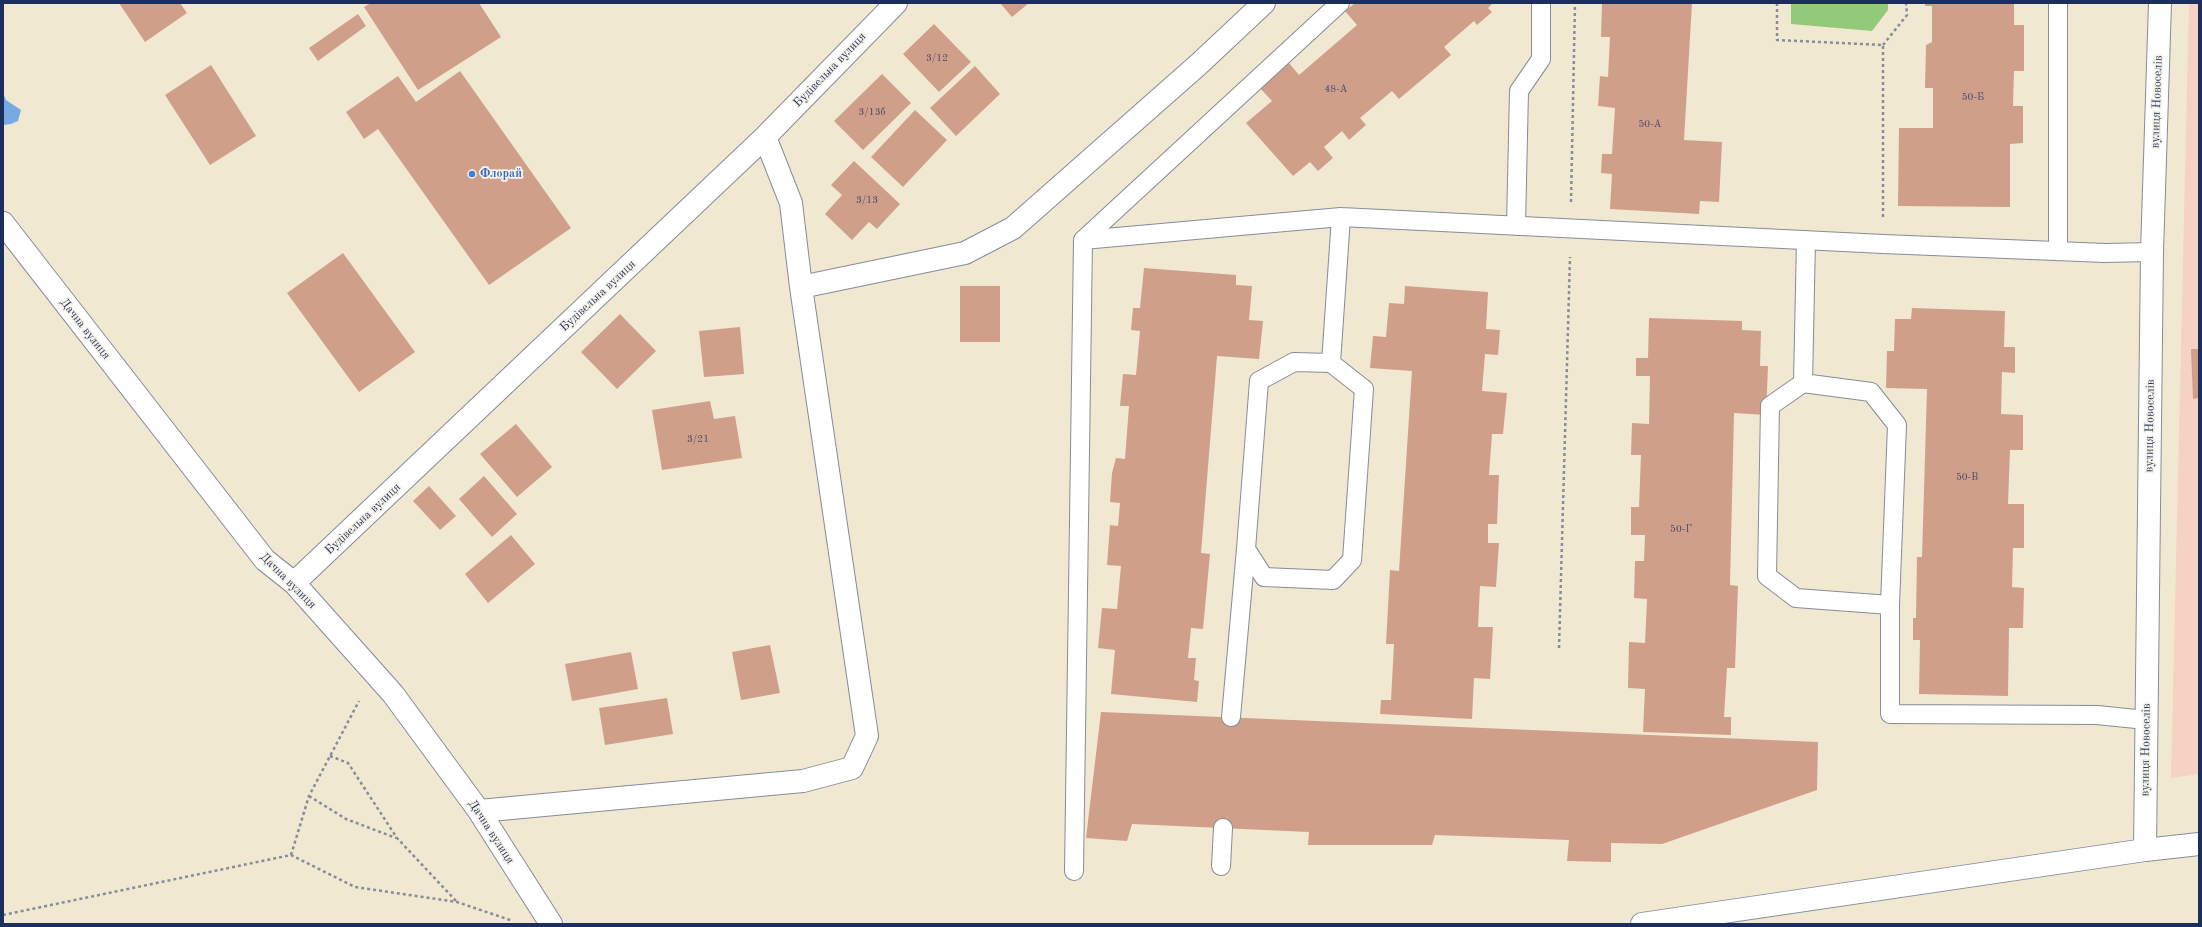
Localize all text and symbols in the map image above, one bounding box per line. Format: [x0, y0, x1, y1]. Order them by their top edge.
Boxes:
street label: Будівельна вулиця [791, 30, 869, 110]
house number: 3/12 [926, 52, 948, 64]
street label: вулиця Новоселів [2148, 55, 2166, 149]
house number: 48-А [1325, 83, 1347, 95]
house number: 50-Б [1962, 91, 1984, 103]
house number: 3/13б [859, 106, 885, 118]
house number: 50-А [1639, 118, 1661, 130]
place label: Флорай [480, 167, 522, 181]
marker: Флорай [467, 169, 477, 179]
house number: 3/13 [856, 194, 878, 206]
street label: Будівельна вулиця [557, 257, 639, 335]
street label: Дачна вулиця [57, 296, 113, 362]
street label: вулиця Новоселів [2142, 379, 2158, 473]
house number: 3/21 [687, 433, 709, 445]
house number: 50-В [1956, 471, 1978, 483]
street label: Будівельна вулиця [322, 480, 404, 558]
house number: 50-Г [1670, 523, 1692, 535]
street label: Дачна вулиця [257, 550, 319, 612]
street label: вулиця Новоселів [2138, 703, 2154, 797]
street label: Дачна вулиця [465, 797, 517, 867]

